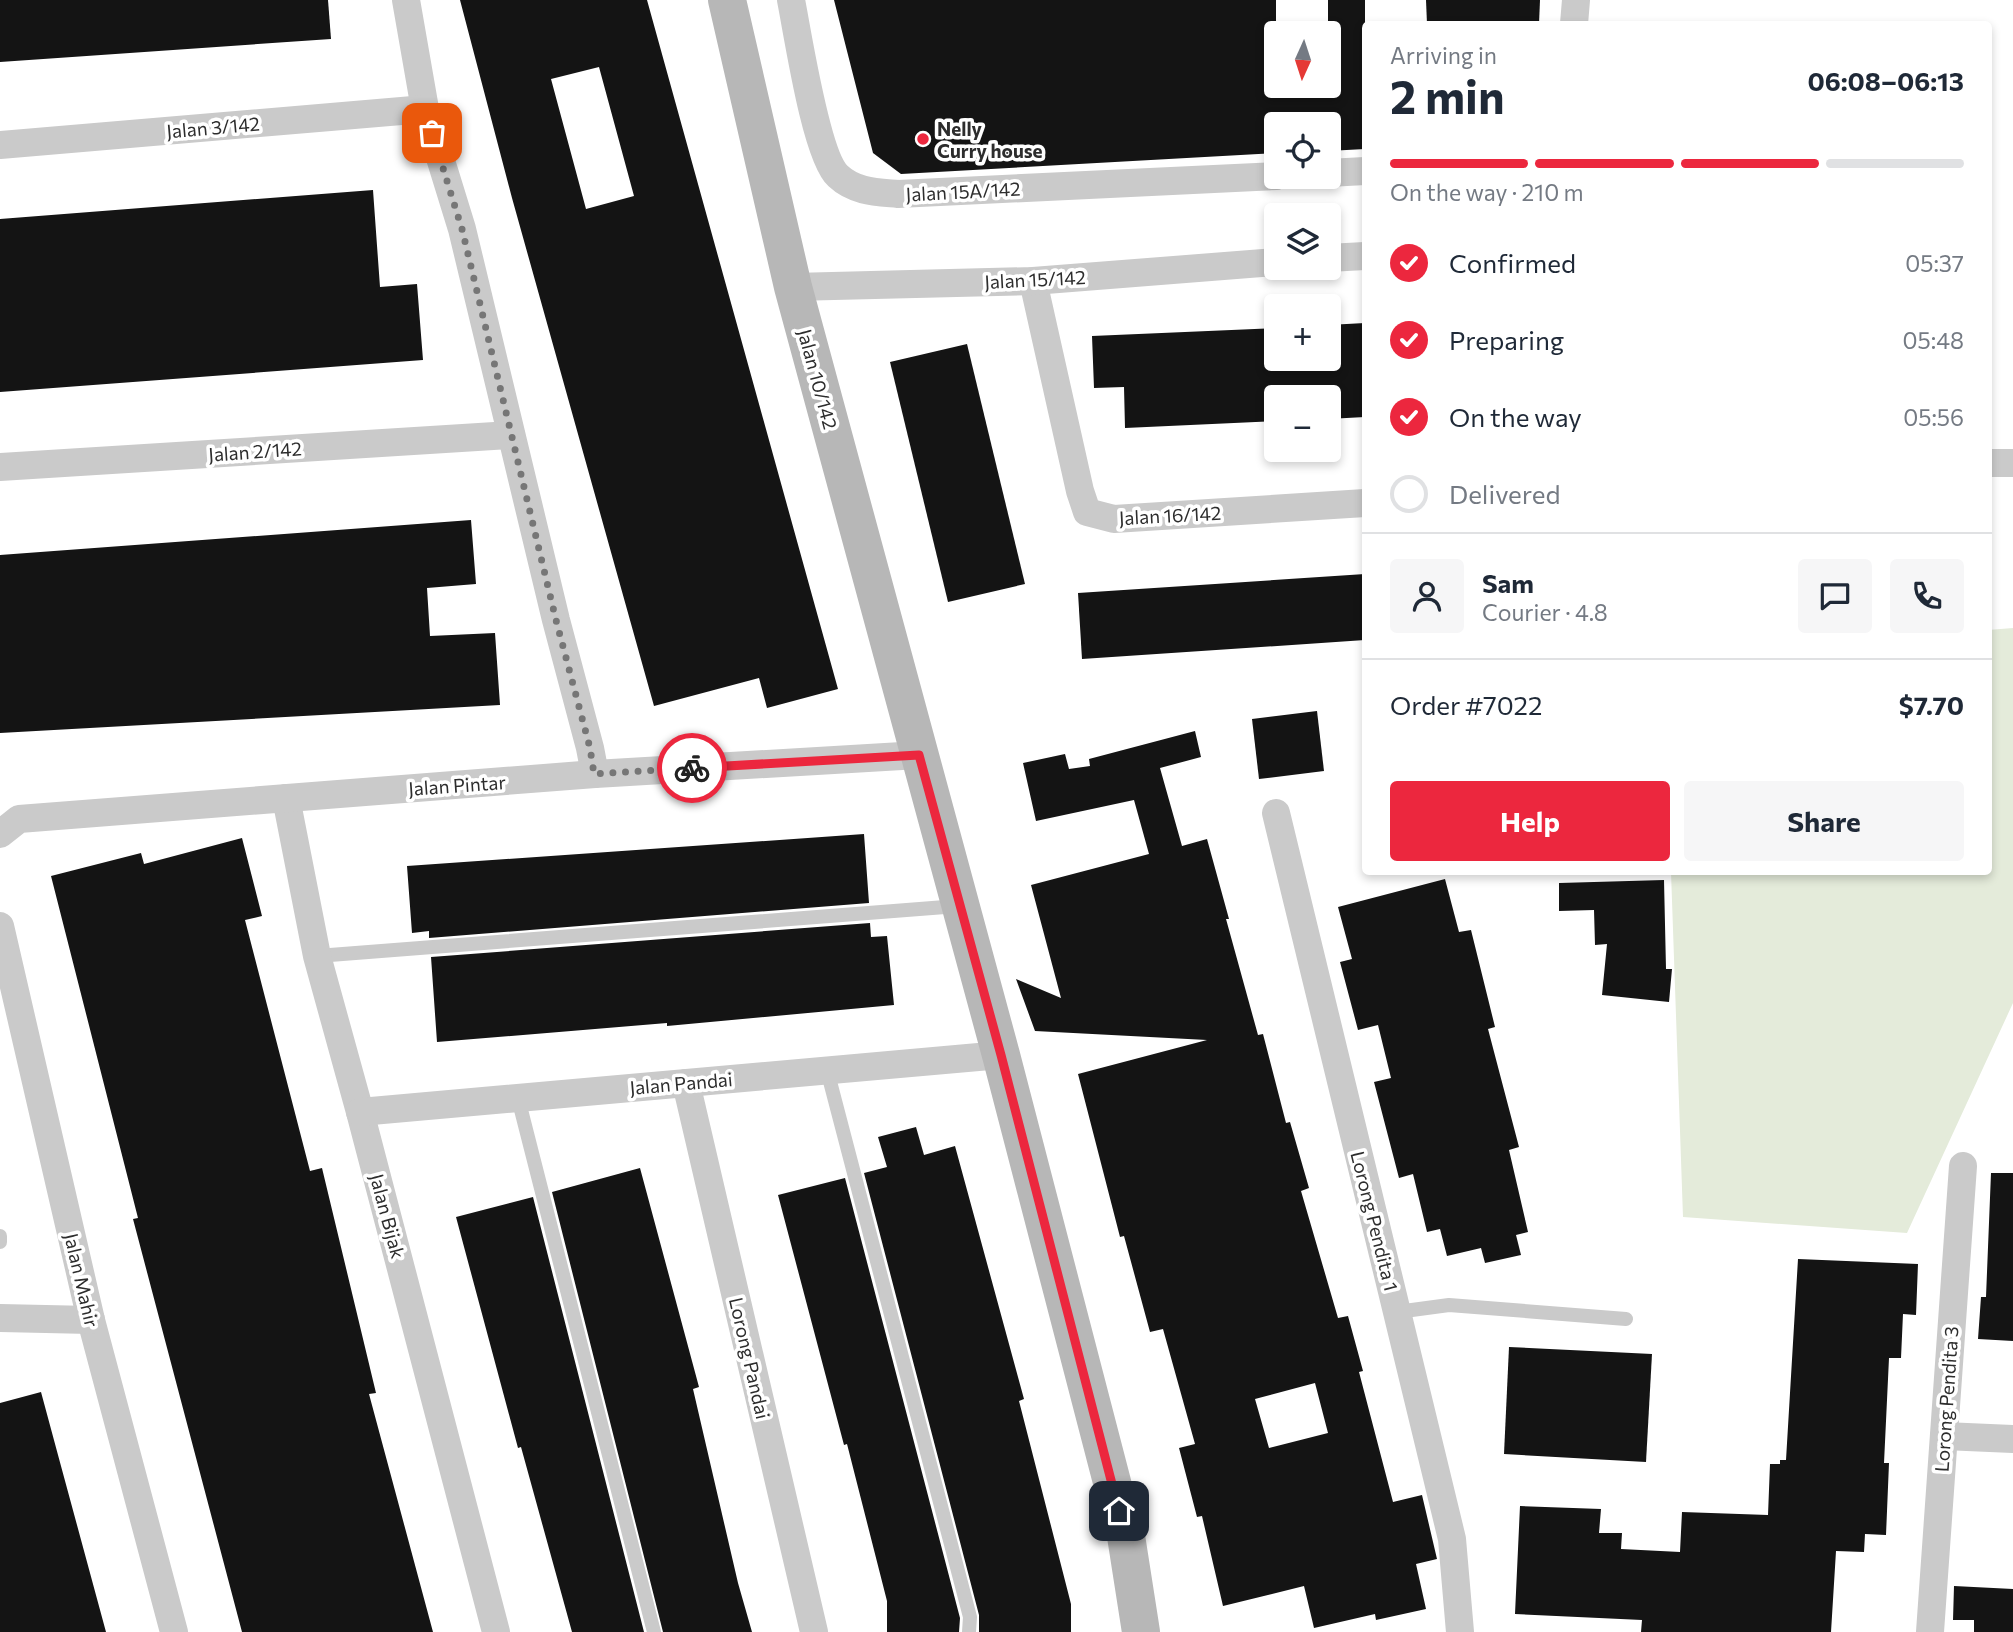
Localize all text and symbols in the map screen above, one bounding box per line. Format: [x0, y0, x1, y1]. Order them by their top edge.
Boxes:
north arrow [1264, 21, 1340, 98]
map controls [1264, 21, 1341, 462]
text: Arriving in [1390, 41, 1497, 69]
text: 06:08–06:13 [1807, 65, 1964, 96]
text: 2 min [1390, 67, 1505, 123]
pin [402, 103, 462, 163]
street label: Jalan 3/142 [165, 111, 261, 143]
button: locate [1264, 112, 1341, 189]
icon: bag [413, 114, 451, 152]
place label: Nelly Curry house [937, 117, 1043, 162]
marker: Nelly Curry house [915, 131, 931, 147]
street label: Jalan 15A/142 [905, 177, 1021, 205]
text: On the way · 210 m [1390, 178, 1584, 206]
button: layers [1264, 203, 1341, 280]
icon: check [1390, 244, 1428, 282]
text: Confirmed [1449, 247, 1576, 278]
text: 05:37 [1905, 249, 1964, 277]
street label: Jalan 15/142 [984, 265, 1086, 293]
button: + [1264, 294, 1341, 371]
icon: check [1390, 321, 1428, 359]
text: Preparing [1449, 324, 1564, 355]
street label: Jalan 10/142 [794, 326, 842, 432]
text: 05:48 [1903, 326, 1964, 354]
button: − [1264, 385, 1341, 462]
icon: check [1390, 398, 1428, 436]
text: On the way [1449, 401, 1582, 432]
text: 05:56 [1903, 403, 1964, 431]
street label: Jalan 2/142 [208, 436, 302, 466]
text: Delivered [1449, 478, 1560, 509]
street label: Jalan 16/142 [1118, 501, 1222, 529]
button: person [1390, 559, 1464, 633]
button: chat [1798, 559, 1872, 633]
button: phone [1890, 559, 1964, 633]
text: Sam [1482, 567, 1534, 598]
text: Courier · 4.8 [1482, 598, 1608, 626]
text: Order #7022 [1390, 689, 1542, 720]
text: $7.70 [1899, 689, 1964, 720]
courier [657, 733, 727, 803]
icon: bike [673, 749, 711, 787]
street label: Jalan Pintar [407, 770, 507, 800]
button: Help [1390, 781, 1670, 861]
button: Share [1684, 781, 1964, 861]
street label: Jalan Pandai [629, 1067, 733, 1099]
street label: Lorong Pendita 1 [1346, 1149, 1404, 1293]
street label: Jalan Bijak [366, 1171, 410, 1261]
street label: Jalan Mahir [60, 1231, 104, 1330]
street label: Lorong Pandai [725, 1295, 775, 1421]
street label: Lorong Pendita 3 [1929, 1325, 1963, 1473]
pin [1089, 1481, 1149, 1541]
icon: home [1100, 1492, 1138, 1530]

